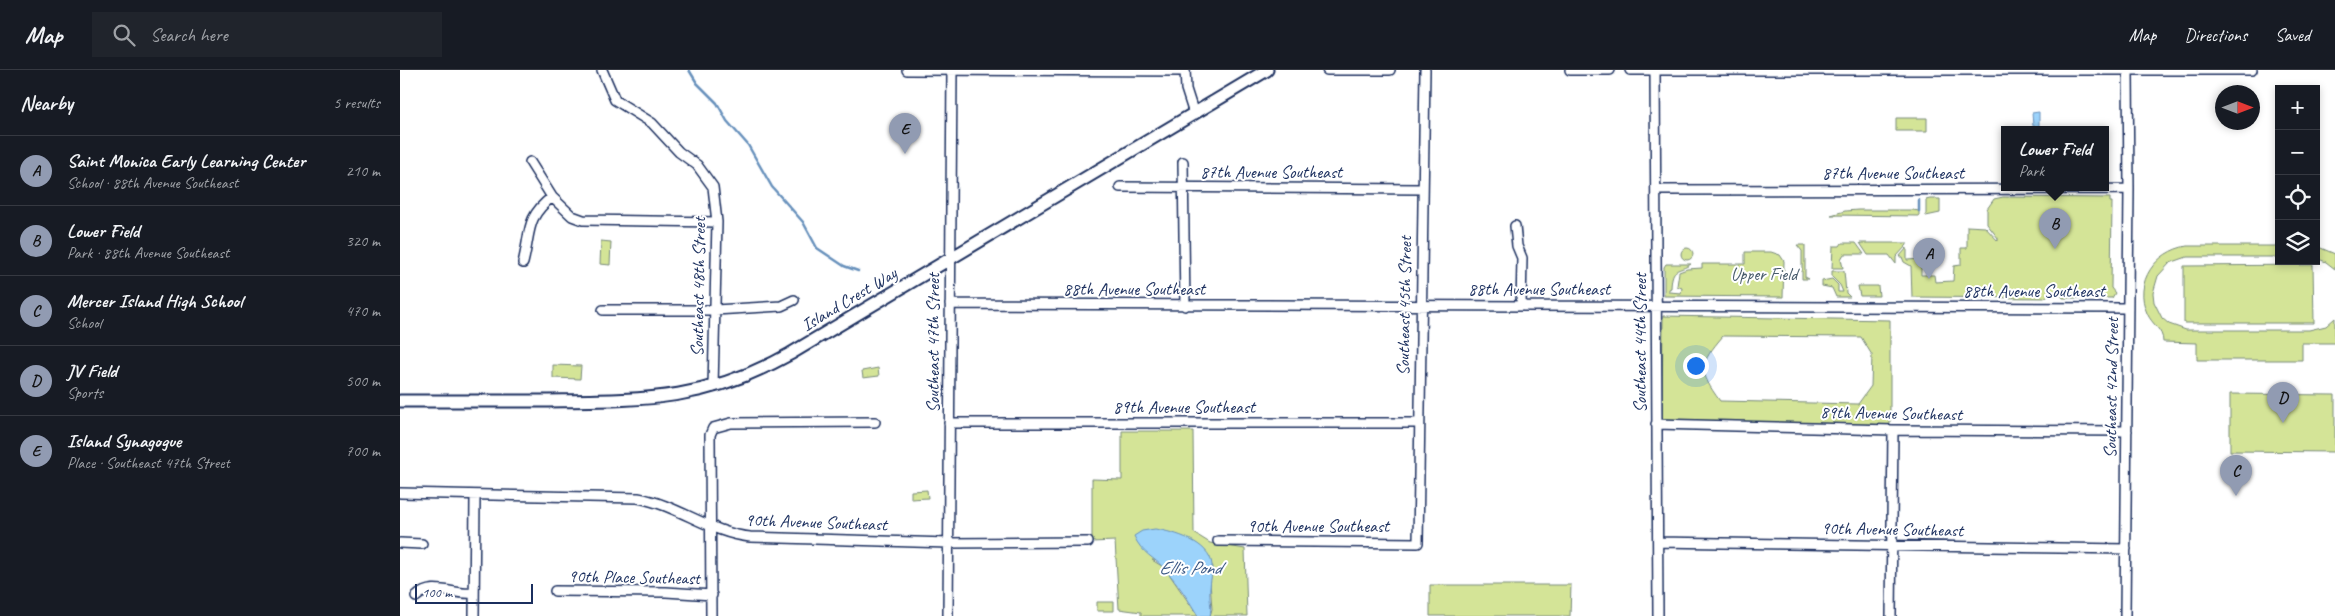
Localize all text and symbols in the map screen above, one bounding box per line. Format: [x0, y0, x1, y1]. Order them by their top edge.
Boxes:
search box [92, 12, 442, 57]
text: Map [25, 20, 62, 50]
icon: search [110, 21, 138, 49]
text: Search here [150, 23, 228, 47]
text: Map [2129, 24, 2156, 46]
text: Directions [2184, 24, 2247, 46]
text: Saved [2275, 24, 2310, 46]
north arrow [2215, 85, 2260, 130]
map controls [2275, 85, 2320, 265]
button: + [2275, 85, 2320, 130]
text: Nearby [20, 90, 73, 116]
text: 5 results [333, 93, 380, 113]
pin: E [889, 113, 921, 154]
popup [2001, 126, 2109, 191]
button: − [2275, 130, 2320, 175]
text: Lower Field [2019, 137, 2091, 161]
text: Saint Monica Early Learning Center [67, 149, 305, 173]
text: A [32, 161, 40, 181]
text: 210 m [346, 161, 380, 181]
street label: 87th Avenue Southeast [1200, 161, 1344, 183]
text: Park [2019, 161, 2044, 181]
street label: 87th Avenue Southeast [1822, 162, 1966, 184]
text: School · 88th Avenue Southeast [67, 173, 238, 193]
button: locate [2275, 175, 2320, 220]
pin: B [2039, 208, 2071, 249]
street label: Southeast 48th Street [686, 215, 710, 357]
text: Lower Field [67, 219, 140, 243]
button: layers [2275, 220, 2320, 265]
text: B [32, 231, 40, 251]
text: 320 m [346, 231, 380, 251]
street label: Southeast 45th Street [1392, 234, 1416, 376]
pin: A [1913, 238, 1945, 279]
text: Park · 88th Avenue Southeast [67, 243, 229, 263]
street label: Island Crest Way [797, 261, 902, 336]
park label: Upper Field [1731, 263, 1800, 285]
street label: Southeast 47th Street [922, 271, 944, 413]
street label: Southeast 44th Street [1629, 271, 1651, 413]
street label: 88th Avenue Southeast [1063, 278, 1207, 300]
street label: 88th Avenue Southeast [1468, 278, 1612, 300]
street label: 88th Avenue Southeast [1963, 280, 2107, 302]
text: Mercer Island High School [67, 289, 243, 313]
text: C [32, 301, 40, 321]
text: 470 m [346, 301, 380, 321]
text: School [67, 313, 101, 333]
street label: Southeast 42nd Street [2099, 316, 2123, 458]
your location [1683, 353, 1709, 379]
text: JV Field [67, 359, 117, 383]
text: D [31, 371, 41, 391]
text: 500 m [346, 371, 380, 391]
pin: D [2267, 382, 2299, 423]
text: Sports [67, 383, 103, 403]
street label: 89th Avenue Southeast [1113, 396, 1257, 418]
street label: 89th Avenue Southeast [1820, 401, 1964, 425]
text: Island Synagogue [67, 429, 181, 453]
text: E [32, 441, 40, 461]
text: 700 m [346, 441, 380, 461]
text: Place · Southeast 47th Street [67, 453, 230, 473]
pin: C [2220, 455, 2252, 496]
street label: 90th Avenue Southeast [745, 509, 889, 536]
street label: 90th Avenue Southeast [1247, 515, 1391, 537]
street label: 90th Avenue Southeast [1821, 517, 1965, 541]
water label: Ellis Pond [1159, 556, 1227, 580]
street label: 90th Place Southeast [568, 565, 702, 589]
scale bar [415, 581, 532, 604]
text: 100 m [422, 584, 452, 601]

